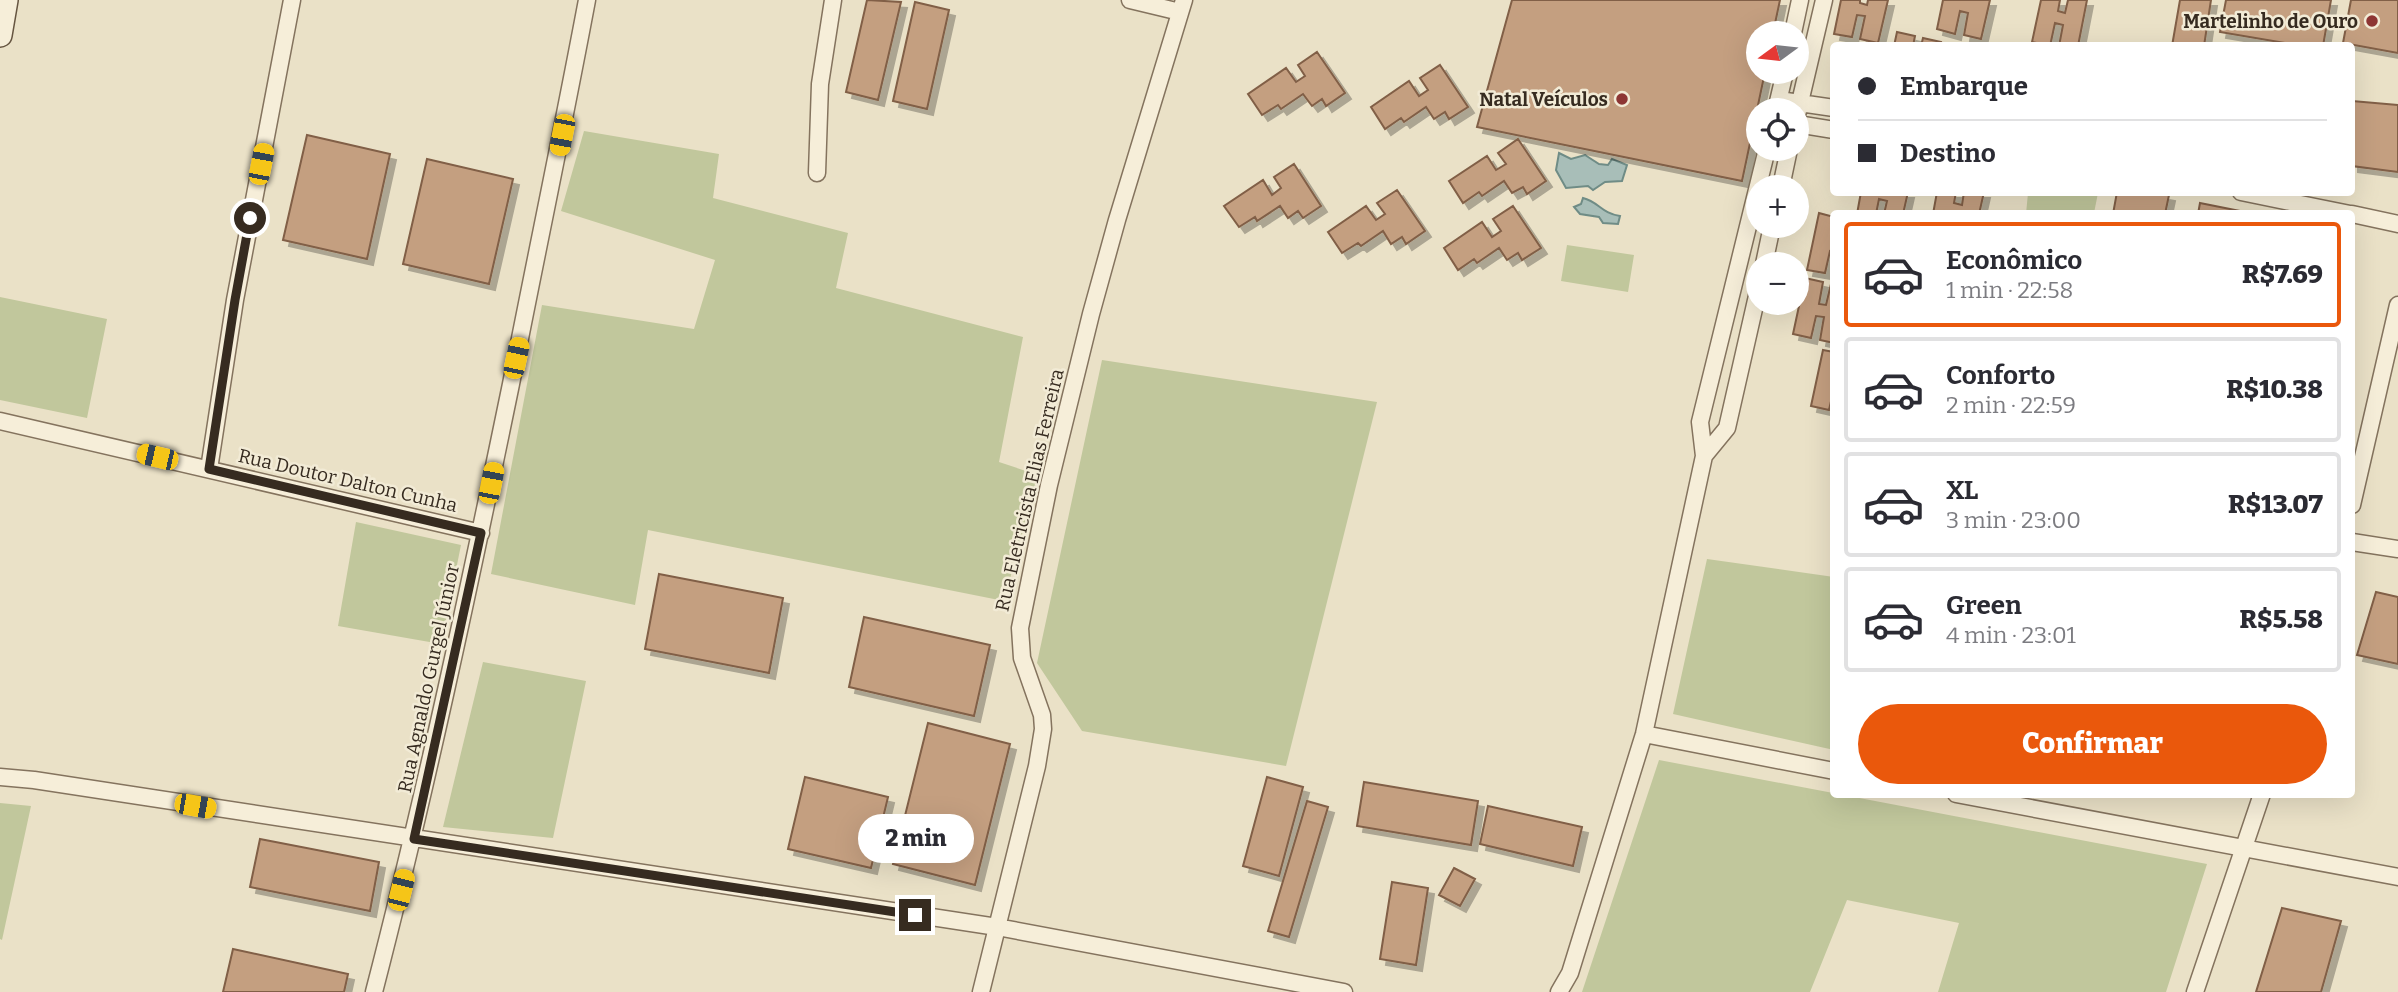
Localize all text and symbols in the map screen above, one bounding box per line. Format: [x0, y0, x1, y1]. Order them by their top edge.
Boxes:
place label: Martelinho de Ouro [2183, 10, 2358, 33]
marker: Martelinho de Ouro [2364, 13, 2380, 29]
north arrow [1746, 21, 1810, 84]
map controls [1746, 21, 1809, 315]
text: Embarque [1900, 71, 2028, 102]
place label: Natal Veículos [1479, 88, 1608, 111]
marker: Natal Veículos [1614, 91, 1630, 107]
button: locate [1746, 98, 1809, 161]
car [548, 112, 577, 158]
text: Destino [1900, 138, 1996, 169]
car [247, 141, 276, 187]
button: + [1746, 175, 1809, 238]
route start [234, 202, 266, 234]
icon: car [1862, 243, 1925, 306]
text: Econômico [1946, 245, 2082, 276]
button: − [1746, 252, 1809, 315]
text: R$7.69 [2242, 259, 2323, 290]
text: 1 min · 22:58 [1946, 276, 2073, 304]
car [502, 335, 531, 381]
icon: car [1862, 358, 1925, 421]
text: Conforto [1946, 360, 2055, 391]
street label: Rua Eletricista Elias Ferreira [990, 366, 1069, 614]
text: R$10.38 [2226, 374, 2323, 405]
text: 2 min · 22:59 [1946, 391, 2076, 419]
car [135, 442, 180, 472]
street label: Rua Doutor Dalton Cunha [236, 444, 460, 517]
car [477, 460, 506, 506]
icon: car [1862, 473, 1925, 536]
text: XL [1946, 475, 1978, 506]
text: R$13.07 [2228, 489, 2323, 520]
text: 3 min · 23:00 [1946, 506, 2081, 534]
street label: Rua Agnaldo Gurgel Júnior [393, 561, 464, 795]
icon: car [1862, 588, 1925, 651]
text: Green [1946, 590, 2022, 621]
text: R$5.58 [2240, 604, 2323, 635]
text: 4 min · 23:01 [1946, 621, 2076, 649]
button: Confirmar [1858, 704, 2327, 784]
car [173, 792, 218, 820]
callout: 2 min [857, 814, 973, 862]
text: 2 min [885, 824, 947, 852]
car [386, 867, 417, 913]
route end [899, 899, 931, 931]

